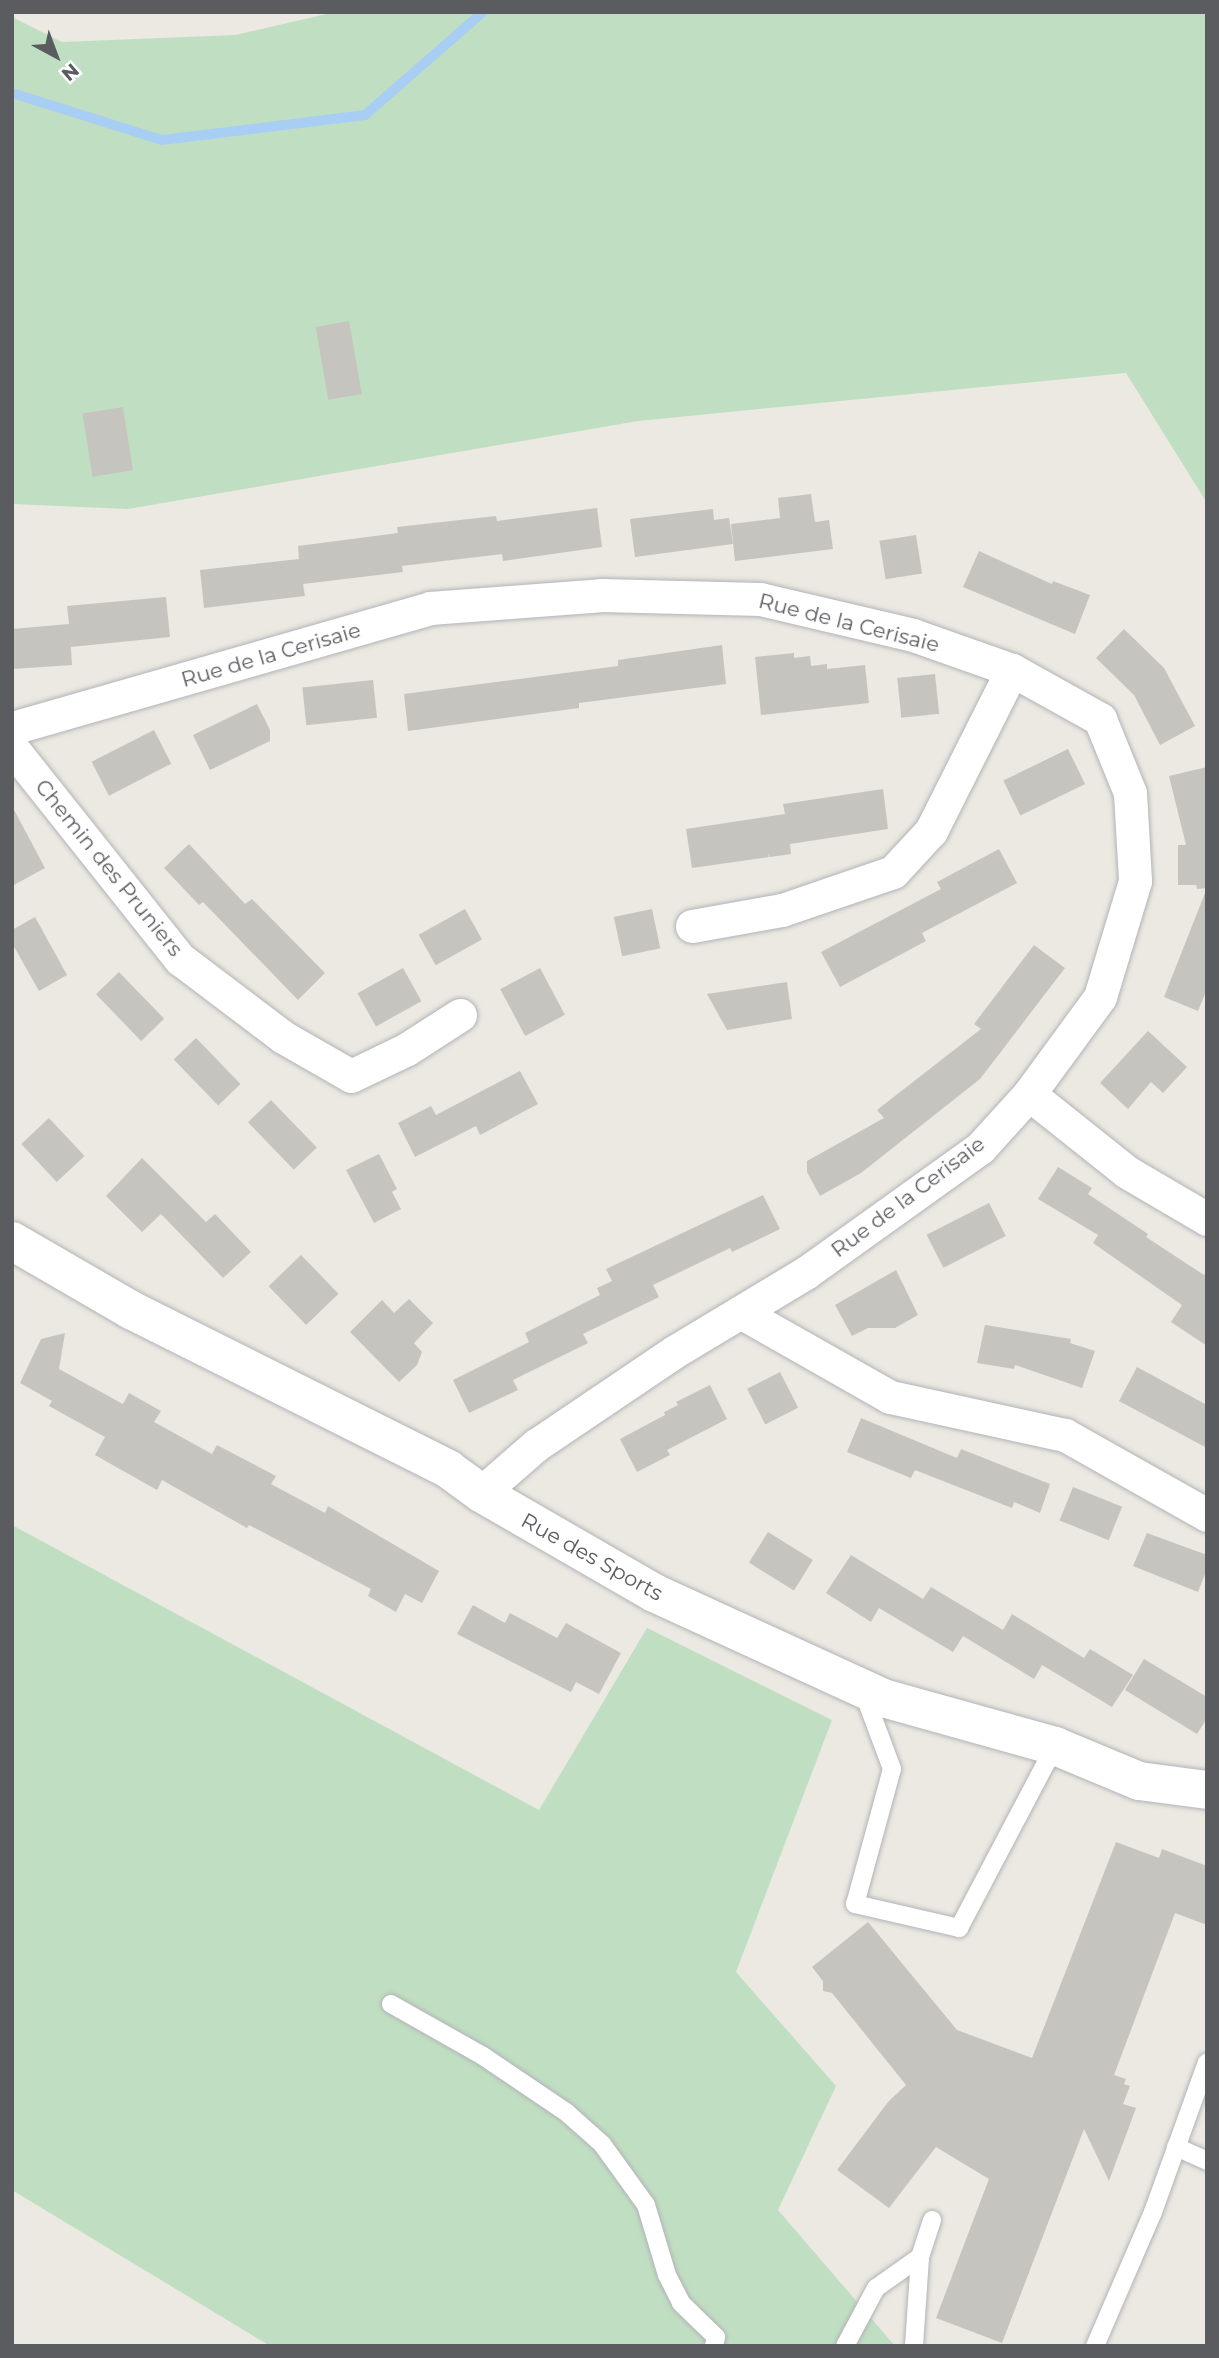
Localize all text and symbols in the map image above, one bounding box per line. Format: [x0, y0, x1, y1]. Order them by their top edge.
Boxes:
north arrow [21, 21, 91, 91]
text: N [57, 59, 83, 86]
street label: Rue de la Cerisaie [756, 588, 942, 658]
street label: Rue de la Cerisaie [178, 617, 364, 693]
street label: Chemin des Pruniers [30, 774, 188, 962]
street label: Rue de la Cerisaie [826, 1131, 990, 1263]
street label: Rue des Sports [517, 1508, 667, 1606]

